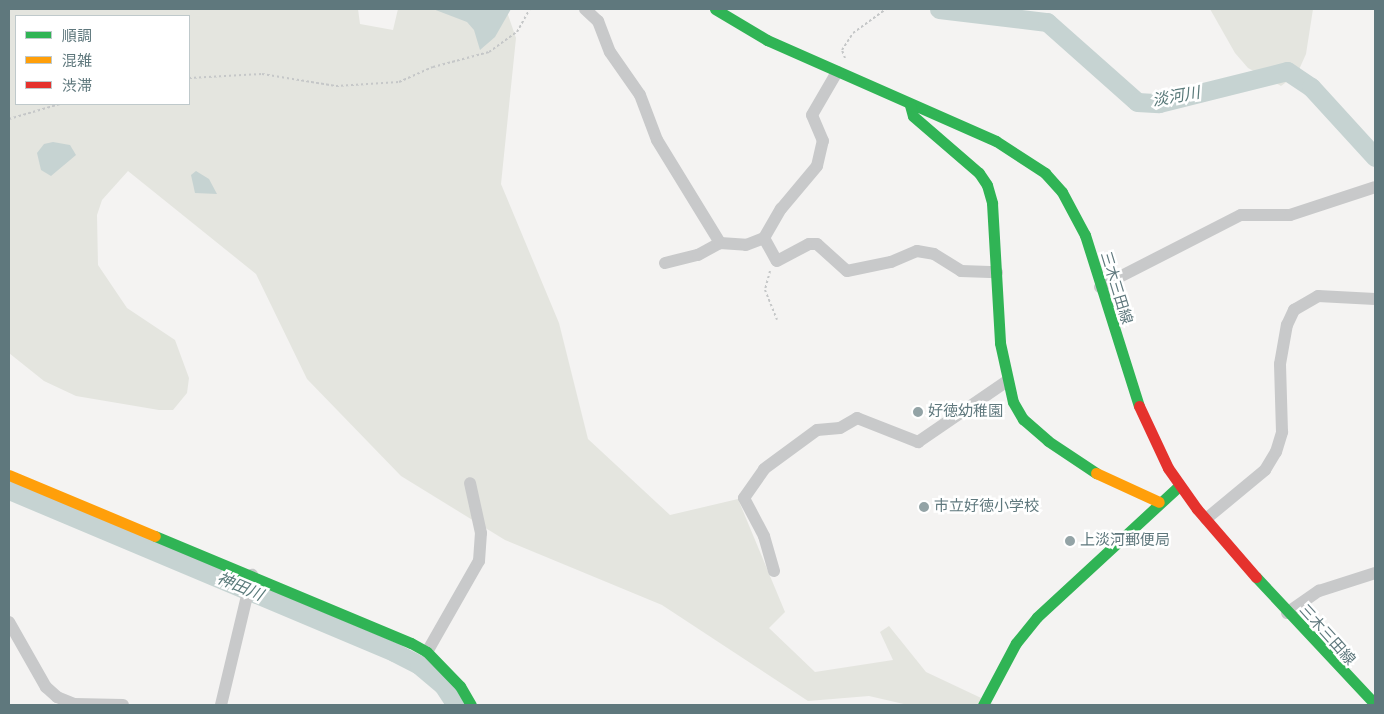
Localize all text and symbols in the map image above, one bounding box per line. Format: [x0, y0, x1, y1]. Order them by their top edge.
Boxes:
legend [15, 15, 190, 105]
text: 順調 [62, 27, 92, 45]
text: 混雑 [62, 52, 92, 70]
text: 渋滞 [62, 77, 92, 95]
water label: 淡河川 [1151, 83, 1201, 111]
street label: 三木三田線 [1096, 250, 1136, 326]
place label: 好徳幼稚園 [928, 403, 1003, 421]
marker: 好徳幼稚園 [912, 406, 924, 418]
place label: 市立好徳小学校 [934, 498, 1039, 516]
marker: 市立好徳小学校 [918, 501, 930, 513]
place label: 上淡河郵便局 [1080, 532, 1170, 550]
marker: 上淡河郵便局 [1064, 535, 1076, 547]
water label: 神田川 [214, 569, 266, 605]
street label: 三木三田線 [1295, 601, 1359, 669]

